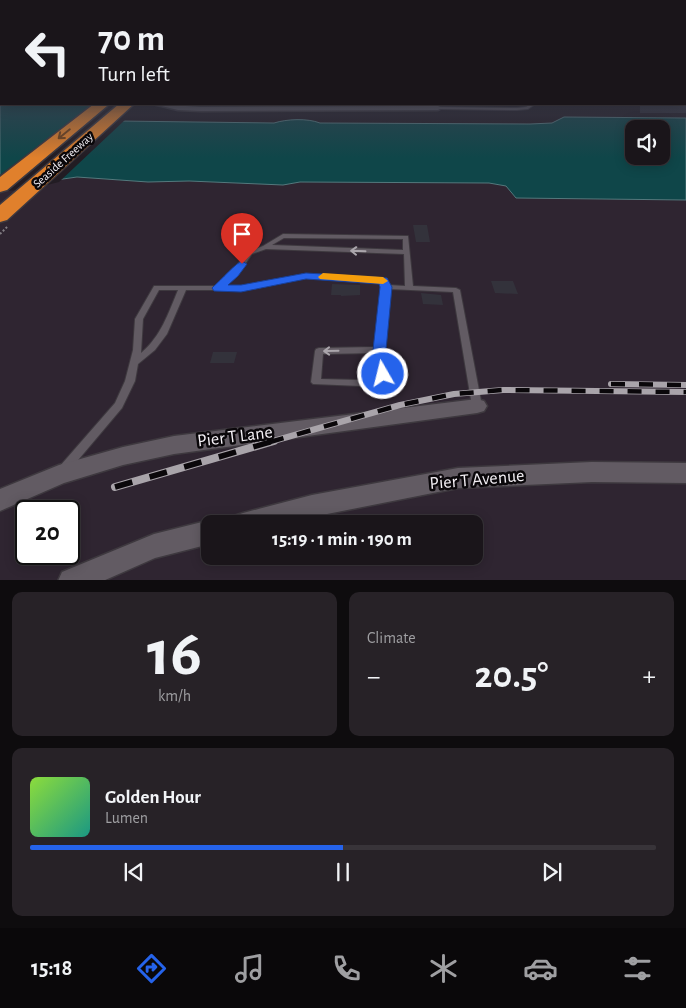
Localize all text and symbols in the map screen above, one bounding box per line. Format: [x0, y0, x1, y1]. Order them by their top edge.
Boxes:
icon: left [15, 20, 80, 85]
text: 70 m [98, 22, 165, 57]
text: Turn left [98, 63, 170, 85]
map controls [625, 120, 670, 165]
button: sound [625, 120, 670, 165]
one-way arrow [58, 129, 71, 140]
street label: Seaside Freeway [31, 130, 96, 191]
pin [221, 213, 263, 264]
icon: arrive [228, 220, 256, 248]
one-way arrow [350, 246, 366, 255]
one-way arrow [323, 346, 339, 356]
position arrow [356, 347, 408, 399]
street label: Pier T Lane [196, 423, 274, 451]
street label: Pier T Avenue [429, 467, 525, 493]
speed limit sign: 20 [15, 500, 80, 565]
text: 15:19 · 1 min · 190 m [272, 530, 412, 549]
text: 16 [147, 622, 202, 687]
text: Climate [367, 630, 416, 646]
text: 20.5° [475, 657, 548, 695]
text: − [367, 663, 380, 691]
text: + [643, 663, 656, 691]
text: km/h [158, 688, 191, 704]
text: Golden Hour [105, 788, 201, 807]
text: Lumen [105, 810, 148, 826]
icon: previous [120, 858, 148, 886]
icon: pause [329, 858, 357, 886]
icon: next [538, 858, 566, 886]
icon: directions [134, 951, 169, 986]
icon: music [232, 951, 267, 986]
icon: phone [329, 951, 364, 986]
icon: climate [426, 951, 461, 986]
icon: car [523, 951, 558, 986]
icon: filters [620, 951, 655, 986]
text: 15:18 [31, 957, 72, 979]

